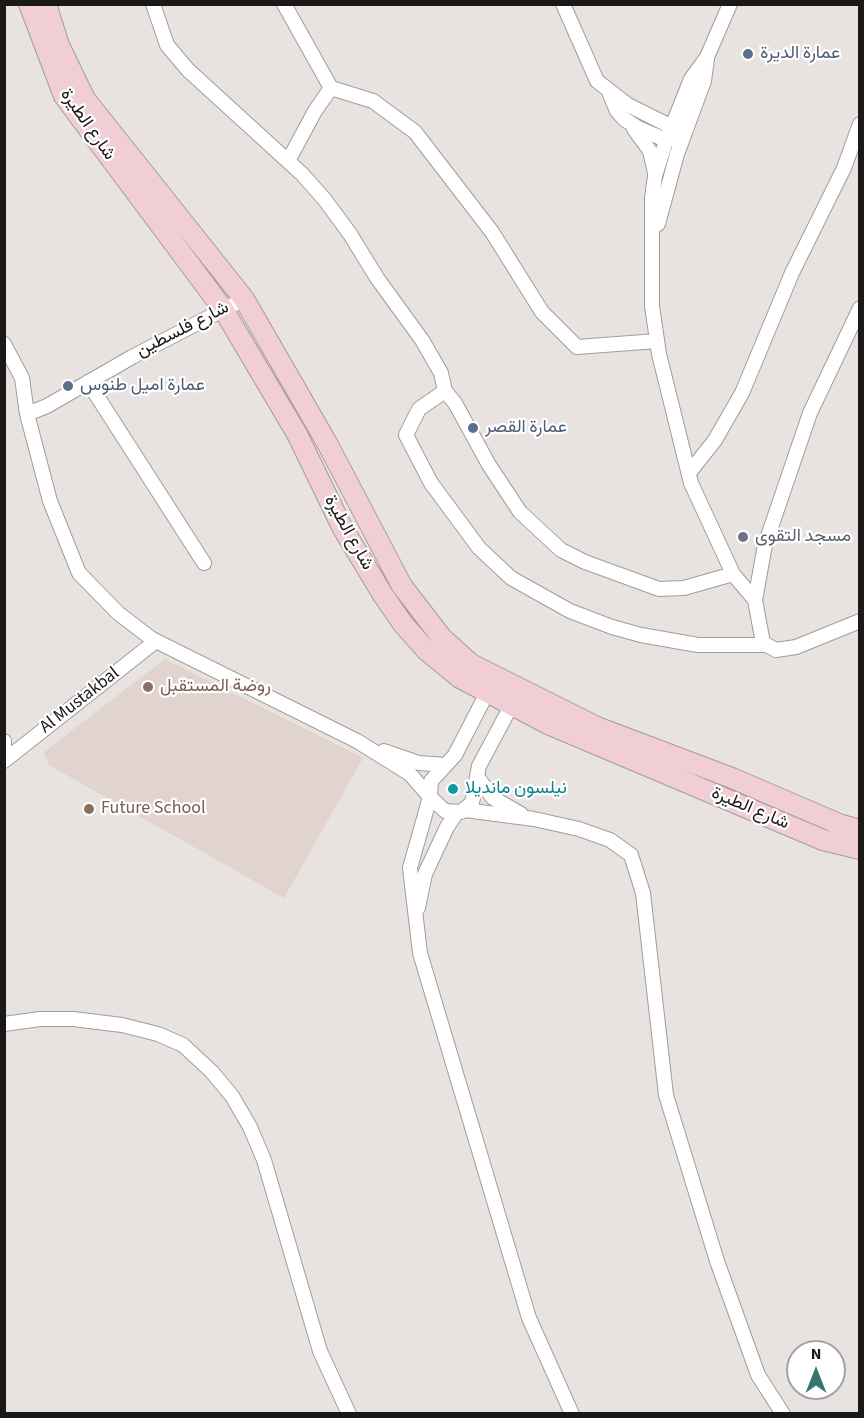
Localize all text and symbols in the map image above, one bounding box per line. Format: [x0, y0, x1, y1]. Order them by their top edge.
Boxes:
place label: عمارة الديرة [760, 43, 840, 65]
marker: عمارة الديرة [741, 47, 755, 61]
street label: شارع الطيرة [55, 85, 119, 165]
street label: شارع فلسطين [133, 297, 233, 363]
place label: عمارة اميل طنوس [80, 375, 205, 397]
marker: عمارة اميل طنوس [61, 379, 75, 393]
place label: عمارة القصر [485, 417, 567, 439]
marker: عمارة القصر [466, 421, 480, 435]
street label: شارع الطيرة [319, 492, 377, 574]
place label: مسجد التقوى [755, 526, 851, 548]
marker: مسجد التقوى [736, 530, 750, 544]
street label: Al Mustakbal [36, 663, 124, 739]
place label: روضة المستقبل [160, 676, 271, 698]
marker: روضة المستقبل [141, 680, 155, 694]
place label: نيلسون مانديلا [465, 778, 567, 800]
marker: نيلسون مانديلا [446, 782, 460, 796]
street label: شارع الطيرة [708, 783, 792, 835]
place label: Future School [101, 798, 206, 820]
marker: Future School [82, 802, 96, 816]
north arrow [786, 1340, 846, 1400]
text: N [811, 1343, 821, 1365]

